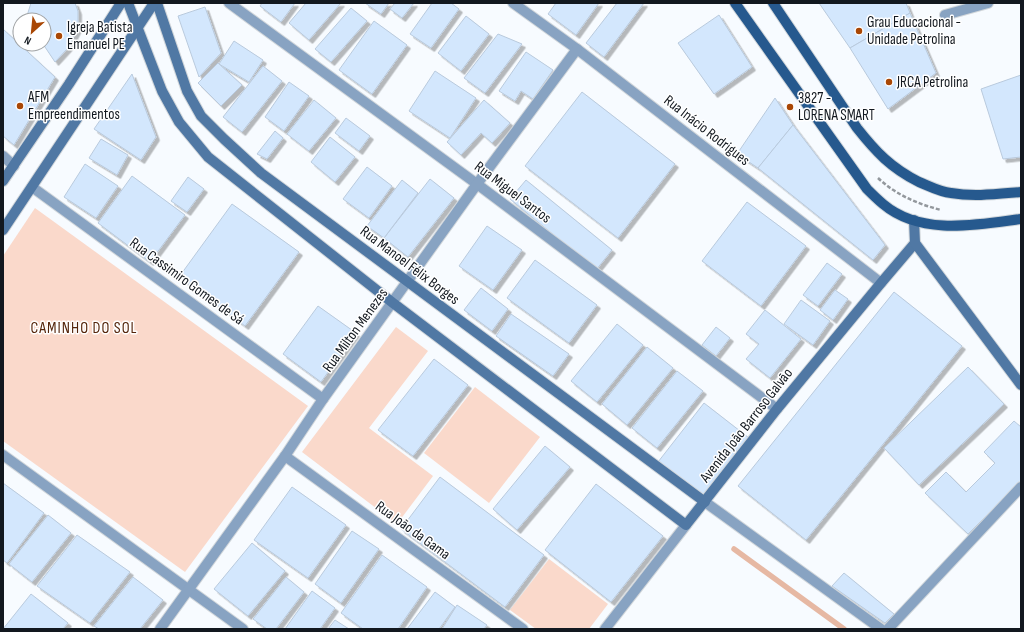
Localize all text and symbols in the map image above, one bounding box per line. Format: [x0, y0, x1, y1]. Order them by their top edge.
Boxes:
north arrow [12, 12, 52, 52]
place label: Grau Educacional - Unidade Petrolina [867, 13, 961, 49]
place label: Igreja Batista Emanuel PE [67, 18, 133, 54]
marker: Grau Educacional - Unidade Petrolina [854, 26, 864, 36]
marker: Igreja Batista Emanuel PE [54, 31, 64, 41]
text: N [22, 33, 33, 48]
place label: JRCA Petrolina [896, 73, 968, 92]
marker: JRCA Petrolina [884, 77, 894, 87]
place label: AFM Empreendimentos [27, 88, 120, 124]
place label: 3827 - LORENA SMART [798, 89, 875, 125]
street label: Rua Inácio Rodrigues [660, 91, 754, 170]
marker: AFM Empreendimentos [15, 101, 25, 111]
marker: 3827 - LORENA SMART [785, 102, 795, 112]
street label: Rua Miguel Santos [471, 157, 555, 227]
street label: Rua Manoel Félix Borges [356, 222, 463, 309]
street label: Rua Cassimiro Gomes de Sá [126, 234, 248, 329]
street label: Rua Milton Menezes [319, 285, 392, 376]
district label: CAMINHO DO SOL [30, 319, 138, 338]
street label: Avenida João Barroso Galvão [695, 364, 797, 487]
street label: Rua João da Gama [372, 497, 454, 564]

